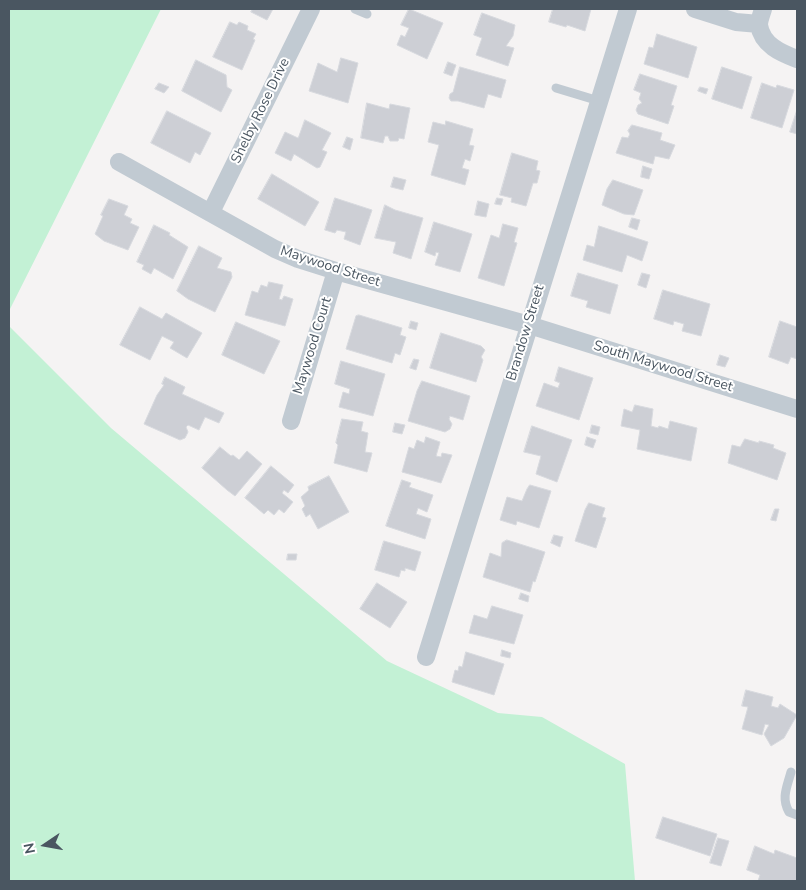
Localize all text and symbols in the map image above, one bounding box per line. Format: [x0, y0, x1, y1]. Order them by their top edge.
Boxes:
street label: Shelby Rose Drive [228, 56, 294, 166]
street label: Maywood Street [278, 243, 382, 291]
street label: Brandow Street [503, 283, 549, 383]
street label: Maywood Court [290, 295, 336, 397]
street label: South Maywood Street [591, 338, 735, 396]
north arrow [20, 820, 70, 870]
text: N [19, 841, 40, 855]

